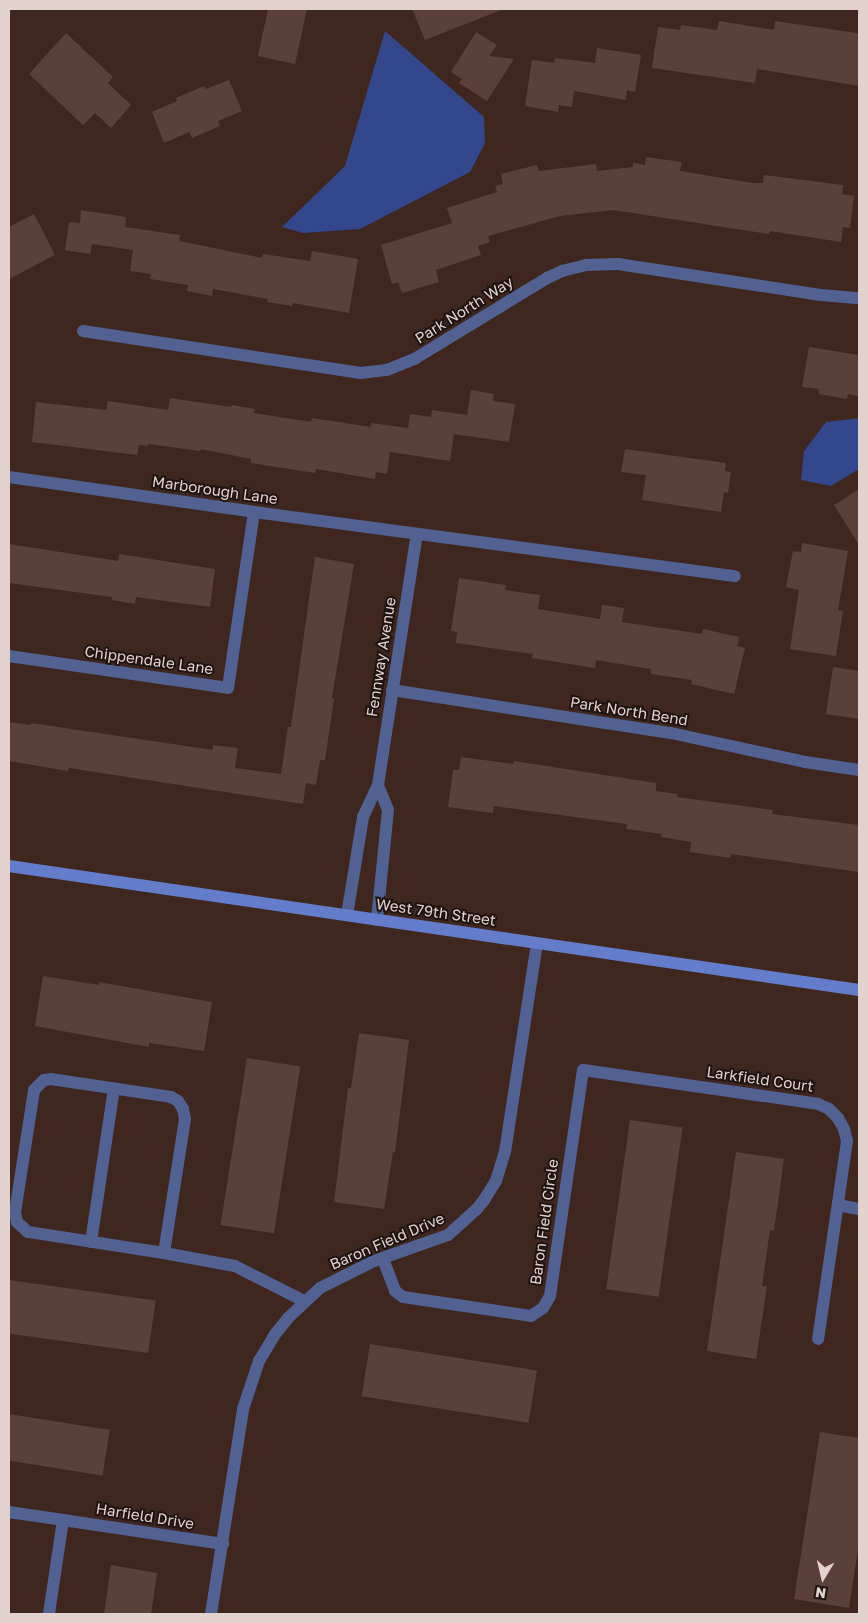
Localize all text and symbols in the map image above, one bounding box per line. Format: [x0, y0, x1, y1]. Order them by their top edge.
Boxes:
street label: Park North Way [412, 273, 516, 347]
street label: Marborough Lane [151, 472, 279, 508]
street label: Fennway Avenue [363, 596, 399, 718]
street label: Chippendale Lane [84, 642, 214, 678]
street label: Park North Bend [569, 693, 689, 729]
street label: West 79th Street [375, 895, 497, 929]
street label: Larkfield Court [705, 1063, 815, 1095]
street label: Baron Field Circle [526, 1158, 562, 1286]
street label: Baron Field Drive [327, 1209, 447, 1273]
street label: Harfield Drive [95, 1499, 195, 1533]
north arrow [798, 1553, 848, 1603]
text: N [814, 1584, 827, 1603]

